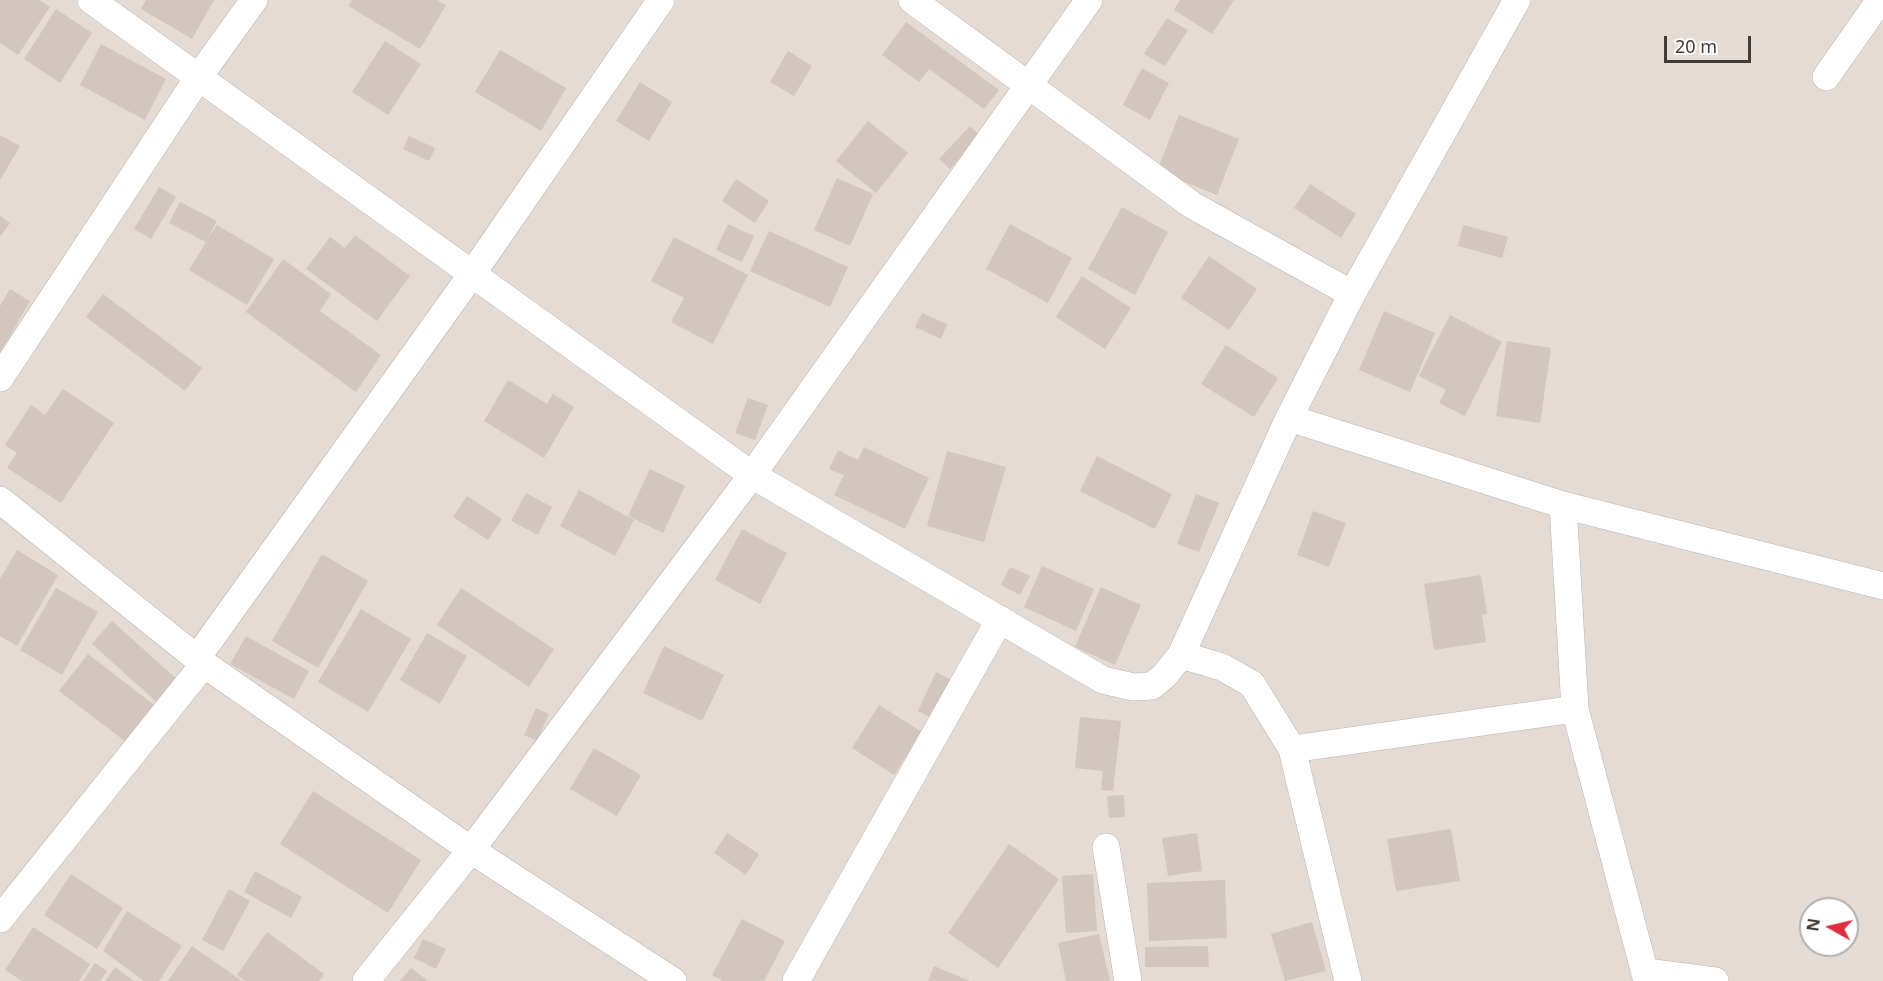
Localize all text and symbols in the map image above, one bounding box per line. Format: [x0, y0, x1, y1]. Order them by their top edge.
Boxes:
scale bar [1667, 24, 1754, 62]
text: 20 m [1675, 34, 1717, 58]
north arrow [1799, 897, 1859, 957]
text: N [1801, 917, 1825, 933]

